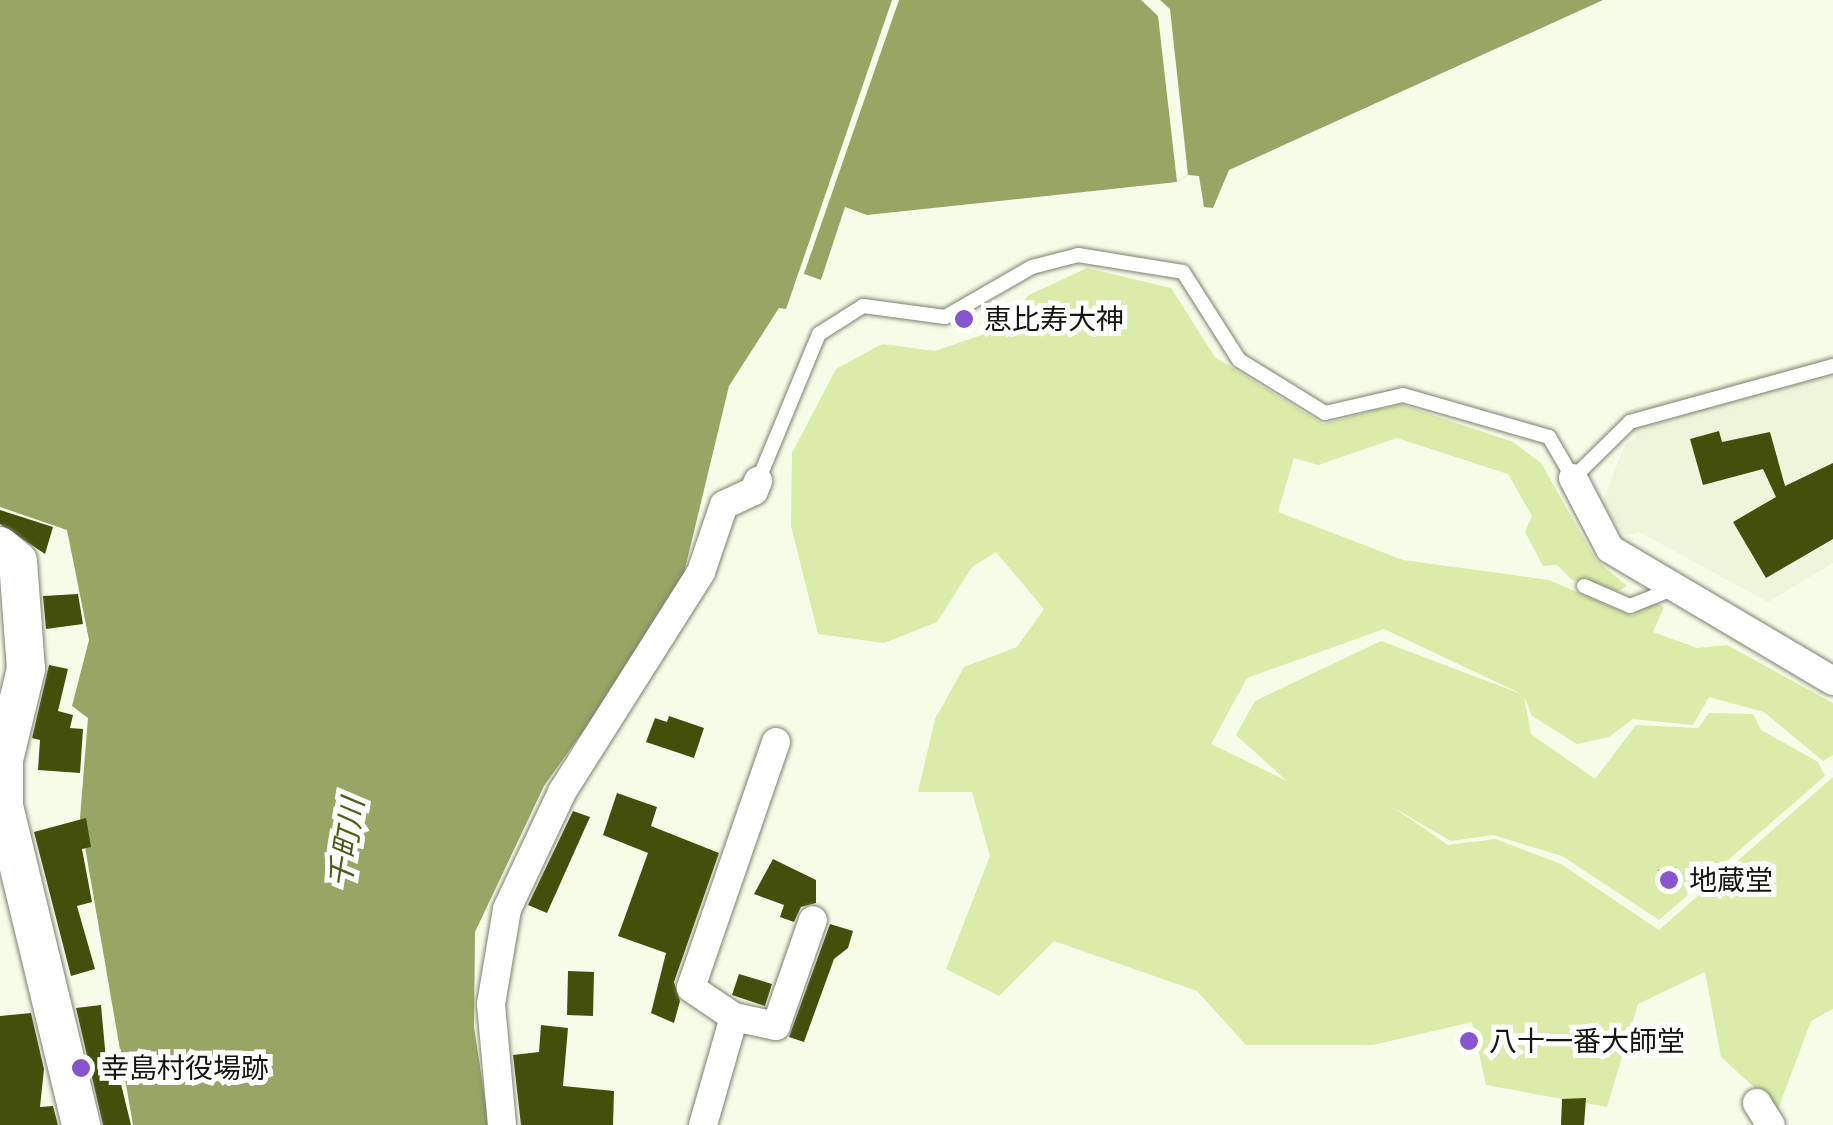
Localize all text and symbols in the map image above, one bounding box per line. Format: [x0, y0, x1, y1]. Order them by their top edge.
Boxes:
place label: 恵比寿大神 [984, 302, 1124, 336]
marker: 恵比寿大神 [953, 308, 975, 330]
water label: 千町川 [321, 796, 371, 890]
place label: 地蔵堂 [1689, 863, 1773, 897]
marker: 地蔵堂 [1658, 869, 1680, 891]
place label: 八十一番大師堂 [1489, 1024, 1685, 1058]
marker: 八十一番大師堂 [1458, 1030, 1480, 1052]
place label: 幸島村役場跡 [101, 1051, 269, 1085]
marker: 幸島村役場跡 [70, 1057, 92, 1079]

